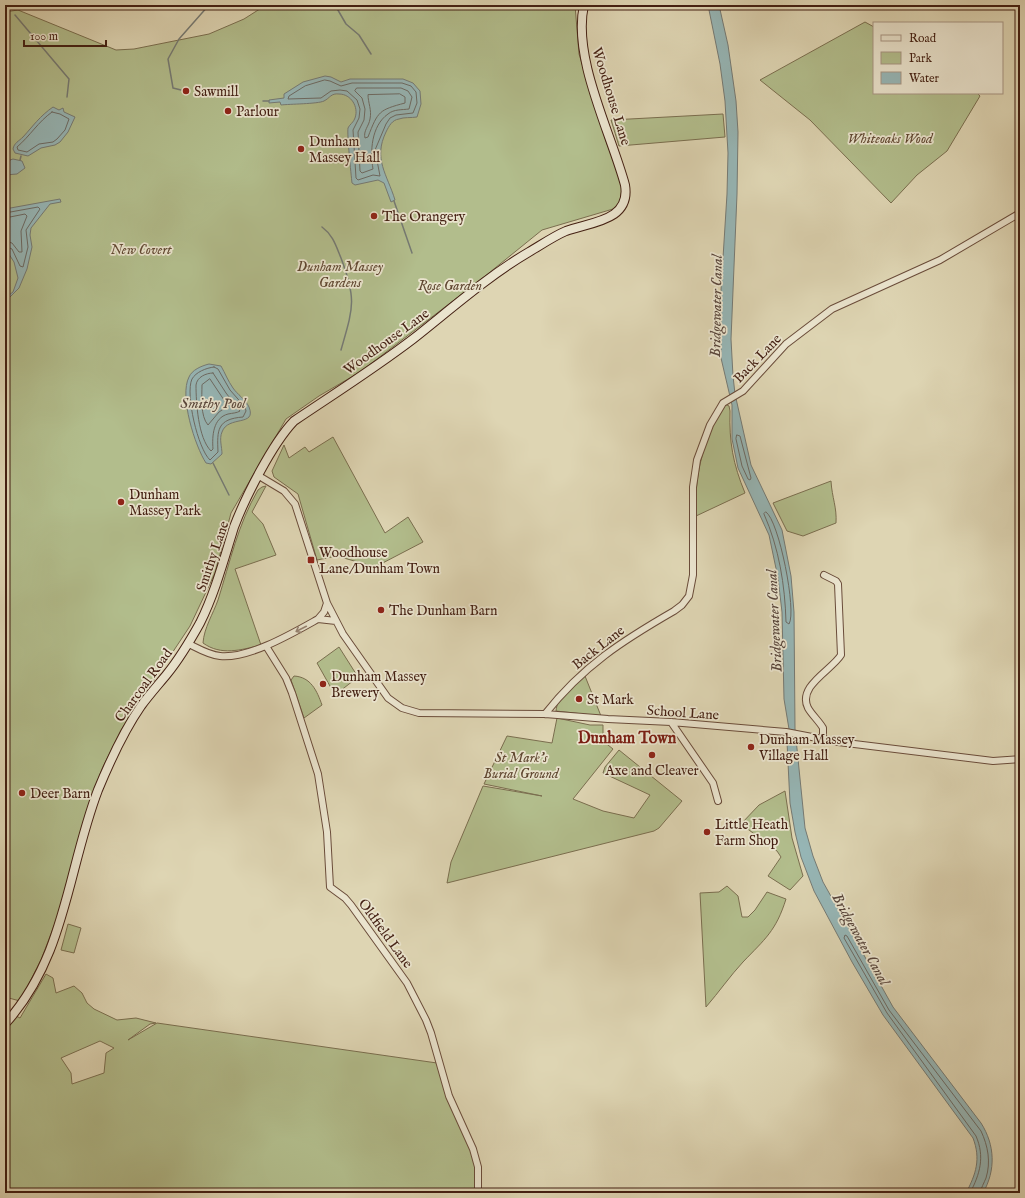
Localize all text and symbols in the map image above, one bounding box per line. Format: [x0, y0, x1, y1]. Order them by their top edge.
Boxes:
scale bar [24, 22, 106, 48]
legend [873, 22, 1003, 94]
text: 100 m [30, 29, 58, 44]
text: Road [909, 31, 937, 46]
street label: Woodhouse Lane [588, 45, 635, 148]
text: Park [909, 51, 932, 66]
text: Water [909, 71, 940, 86]
place label: Sawmill [194, 83, 239, 101]
marker: Sawmill [181, 86, 191, 96]
place label: Parlour [236, 103, 279, 121]
marker: Parlour [223, 106, 233, 116]
park label: Whiteoaks Wood [847, 130, 934, 148]
place label: Dunham Massey Hall [309, 133, 380, 167]
marker: Dunham Massey Hall [296, 144, 306, 154]
place label: The Orangery [382, 208, 466, 226]
marker: The Orangery [369, 211, 379, 221]
park label: New Covert [111, 241, 172, 259]
water label: Bridgewater Canal [706, 253, 728, 357]
park label: Dunham Massey Gardens [297, 258, 384, 292]
park label: Rose Garden [418, 277, 482, 295]
street label: Woodhouse Lane [340, 304, 433, 379]
street label: Back Lane [730, 330, 786, 387]
water label: Smithy Pool [180, 394, 247, 413]
place label: Dunham Massey Park [129, 486, 202, 520]
marker: Dunham Massey Park [116, 497, 126, 507]
street label: Smithy Lane [192, 518, 234, 594]
place label: Woodhouse Lane/Dunham Town [319, 544, 441, 578]
marker: Woodhouse Lane/Dunham Town [306, 555, 316, 565]
water label: Bridgewater Canal [762, 568, 788, 673]
place label: The Dunham Barn [389, 602, 498, 620]
marker: The Dunham Barn [376, 605, 386, 615]
street label: Back Lane [569, 621, 629, 674]
one-way arrow [295, 625, 307, 633]
street label: Charcoal Road [111, 645, 177, 726]
place label: Dunham Massey Brewery [331, 668, 427, 702]
marker: Dunham Massey Brewery [318, 679, 328, 689]
place label: St Mark [587, 691, 634, 709]
marker: St Mark [574, 694, 584, 704]
street label: School Lane [646, 701, 720, 725]
district label: Dunham Town [578, 729, 677, 749]
place label: Dunham Massey Village Hall [758, 731, 855, 765]
marker: Dunham Massey Village Hall [746, 742, 756, 752]
park label: St Mark's Burial Ground [483, 749, 560, 783]
marker: Axe and Cleaver [647, 750, 657, 760]
place label: Axe and Cleaver [604, 762, 699, 780]
place label: Deer Barn [30, 785, 91, 803]
marker: Deer Barn [17, 788, 27, 798]
place label: Little Heath Farm Shop [715, 816, 789, 850]
marker: Little Heath Farm Shop [702, 827, 712, 837]
water label: Bridgewater Canal [827, 890, 894, 991]
street label: Oldfield Lane [354, 895, 417, 972]

